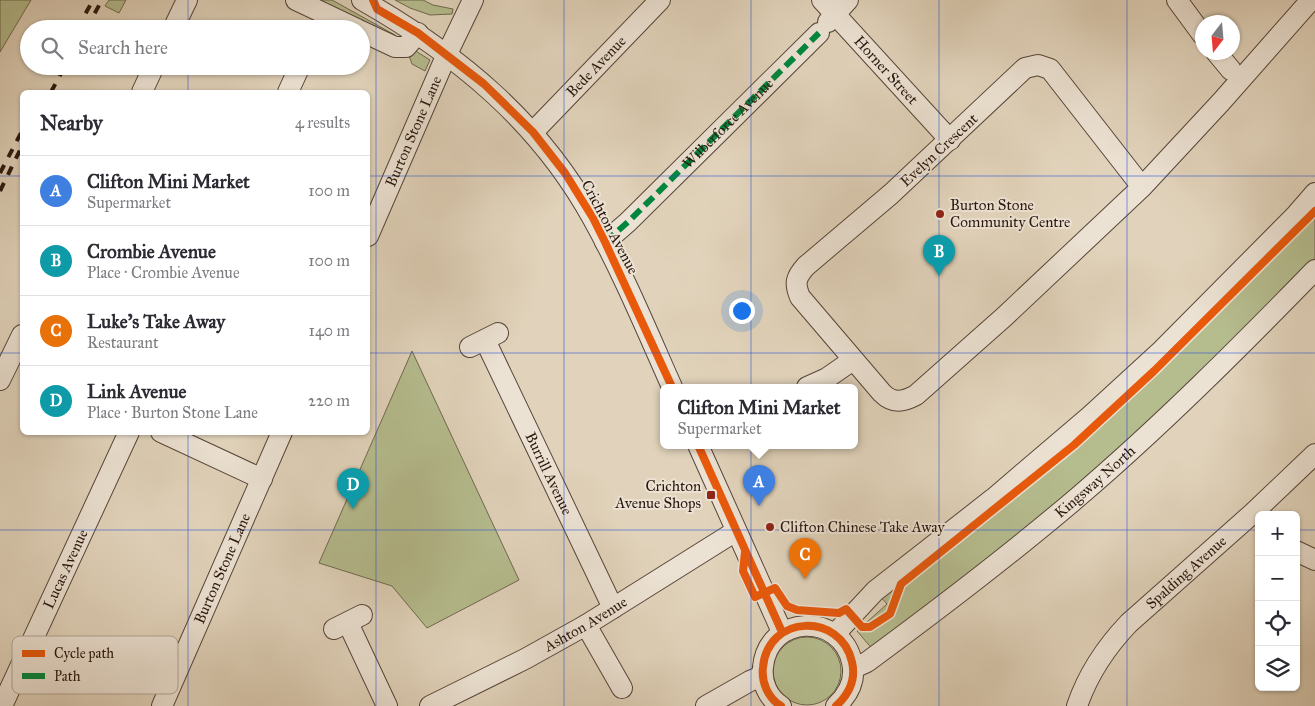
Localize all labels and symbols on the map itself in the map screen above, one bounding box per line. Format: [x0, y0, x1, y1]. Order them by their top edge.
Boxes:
north arrow [1195, 15, 1240, 60]
street label: Bede Avenue [562, 32, 630, 101]
street label: Horner Street [850, 32, 922, 109]
street label: Burton Stone Lane [381, 73, 445, 190]
street label: Wilberforce Avenue [679, 74, 777, 172]
street label: Evelyn Crescent [897, 109, 982, 190]
street label: Crichton Avenue [578, 177, 642, 277]
place label: Burton Stone Community Centre [950, 196, 1070, 231]
marker: Burton Stone Community Centre [934, 208, 946, 220]
pin: B [923, 235, 955, 276]
your location [729, 298, 755, 324]
street label: Burrill Avenue [521, 429, 576, 518]
street label: Kingsway North [1051, 441, 1139, 522]
pin: A [743, 465, 775, 506]
pin: D [337, 468, 369, 509]
place label: Crichton Avenue Shops [614, 477, 701, 512]
marker: Crichton Avenue Shops [705, 489, 717, 501]
street label: Burton Stone Lane [190, 511, 254, 627]
place label: Clifton Chinese Take Away [780, 518, 945, 536]
marker: Clifton Chinese Take Away [764, 521, 776, 533]
street label: Lucas Avenue [39, 526, 92, 612]
street label: Spalding Avenue [1142, 532, 1230, 613]
pin: C [789, 538, 821, 579]
street label: Ashton Avenue [540, 593, 630, 656]
legend [12, 636, 178, 694]
text: Cycle path [54, 645, 114, 662]
text: Path [54, 668, 81, 685]

